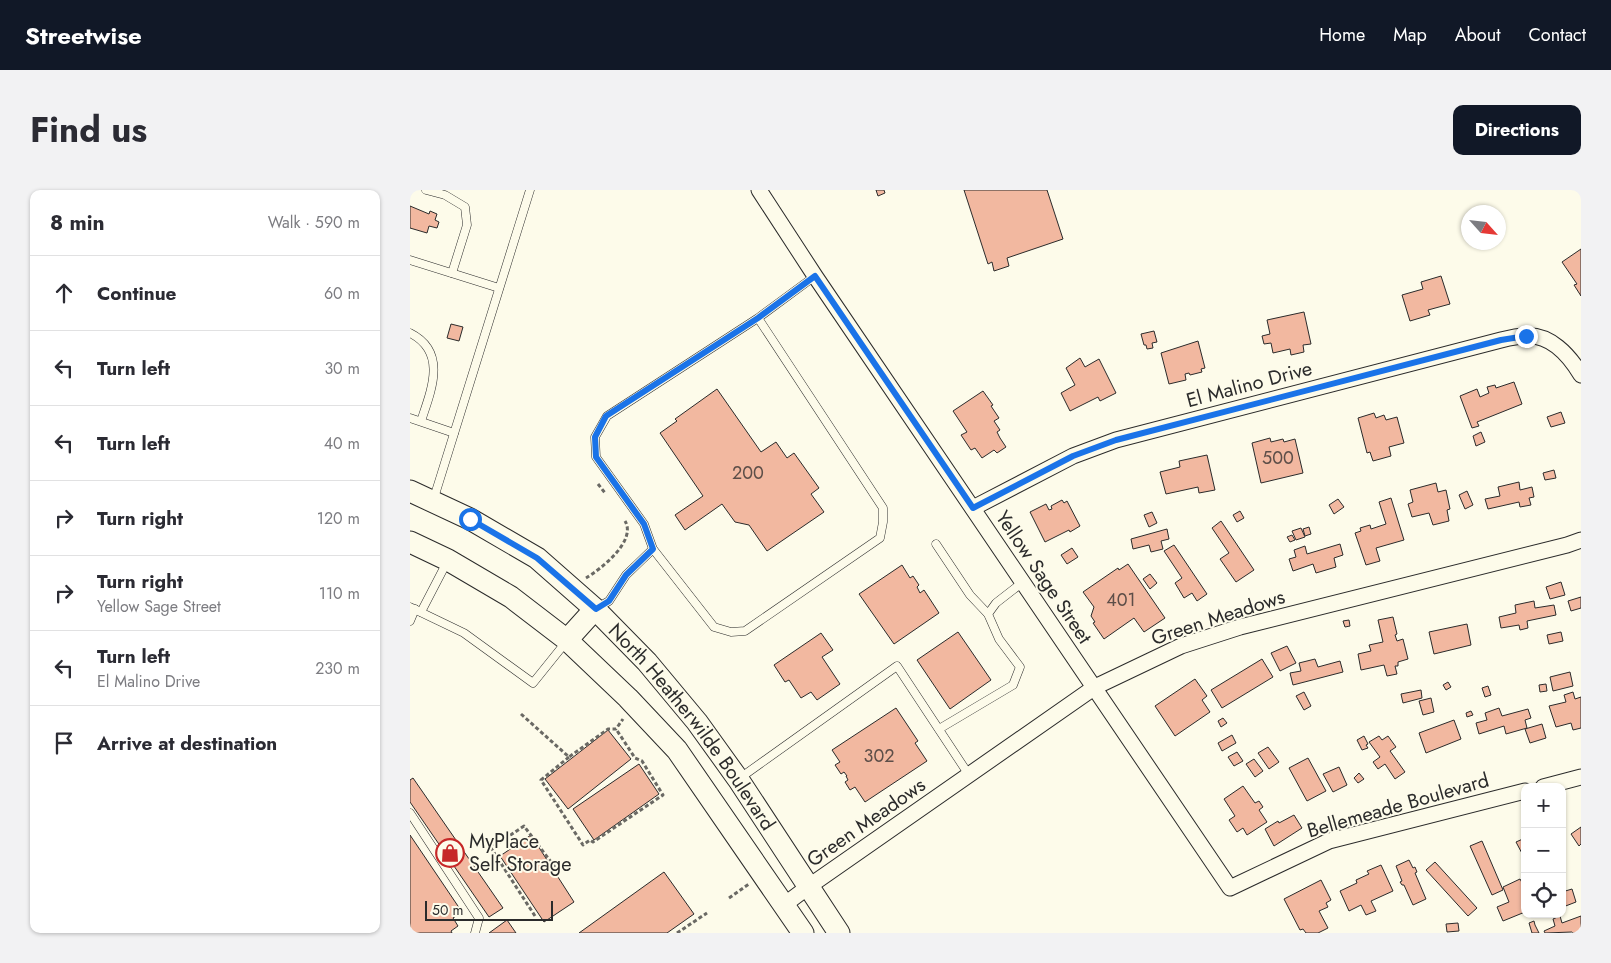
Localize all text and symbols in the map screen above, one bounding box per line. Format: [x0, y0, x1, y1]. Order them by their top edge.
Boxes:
text: Streetwise [25, 18, 142, 53]
text: Home [1319, 22, 1365, 48]
text: Map [1393, 22, 1427, 48]
text: About [1455, 22, 1500, 48]
text: Contact [1528, 22, 1586, 48]
text: Find us [30, 105, 147, 155]
button: Directions [1453, 105, 1581, 155]
north arrow [1461, 205, 1506, 250]
text: 8 min [50, 208, 105, 238]
text: Walk · 590 m [268, 211, 360, 234]
icon: ahead [50, 279, 78, 307]
text: Continue [97, 280, 176, 307]
text: 60 m [324, 282, 360, 305]
route end [1515, 325, 1538, 348]
icon: left [50, 354, 78, 382]
street label: El Malino Drive [1183, 354, 1315, 415]
text: Turn left [97, 355, 170, 382]
text: 30 m [324, 357, 360, 380]
icon: left [50, 429, 78, 457]
text: Turn left [97, 430, 170, 457]
text: 40 m [324, 432, 360, 455]
house number: 500 [1262, 445, 1294, 471]
house number: 200 [732, 460, 764, 486]
icon: right [50, 504, 78, 532]
text: Turn right [97, 505, 183, 532]
street label: Yellow Sage Street [988, 505, 1099, 650]
text: 120 m [317, 507, 360, 530]
route start [459, 508, 482, 531]
text: Turn right [97, 568, 183, 595]
icon: right [50, 579, 78, 607]
text: 110 m [319, 582, 360, 605]
street label: Green Meadows [1148, 582, 1289, 653]
house number: 401 [1106, 587, 1136, 613]
text: Yellow Sage Street [97, 595, 221, 618]
street label: North Heatherwilde Boulevard [601, 617, 782, 837]
text: Turn left [97, 643, 170, 670]
icon: left [50, 654, 78, 682]
text: 230 m [315, 657, 360, 680]
text: El Malino Drive [97, 670, 200, 693]
icon: arrive [50, 729, 78, 757]
text: Arrive at destination [97, 730, 277, 757]
house number: 302 [864, 743, 894, 769]
street label: Bellemeade Boulevard [1304, 766, 1493, 845]
street label: Green Meadows [801, 771, 932, 874]
map controls [1521, 783, 1566, 918]
button: + [1521, 783, 1566, 828]
place label: MyPlace Self Storage [469, 827, 571, 879]
button: − [1521, 828, 1566, 873]
shop icon: MyPlace Self Storage [435, 838, 465, 868]
button: locate [1521, 873, 1566, 918]
scale bar [425, 898, 552, 921]
text: 50 m [432, 900, 463, 920]

